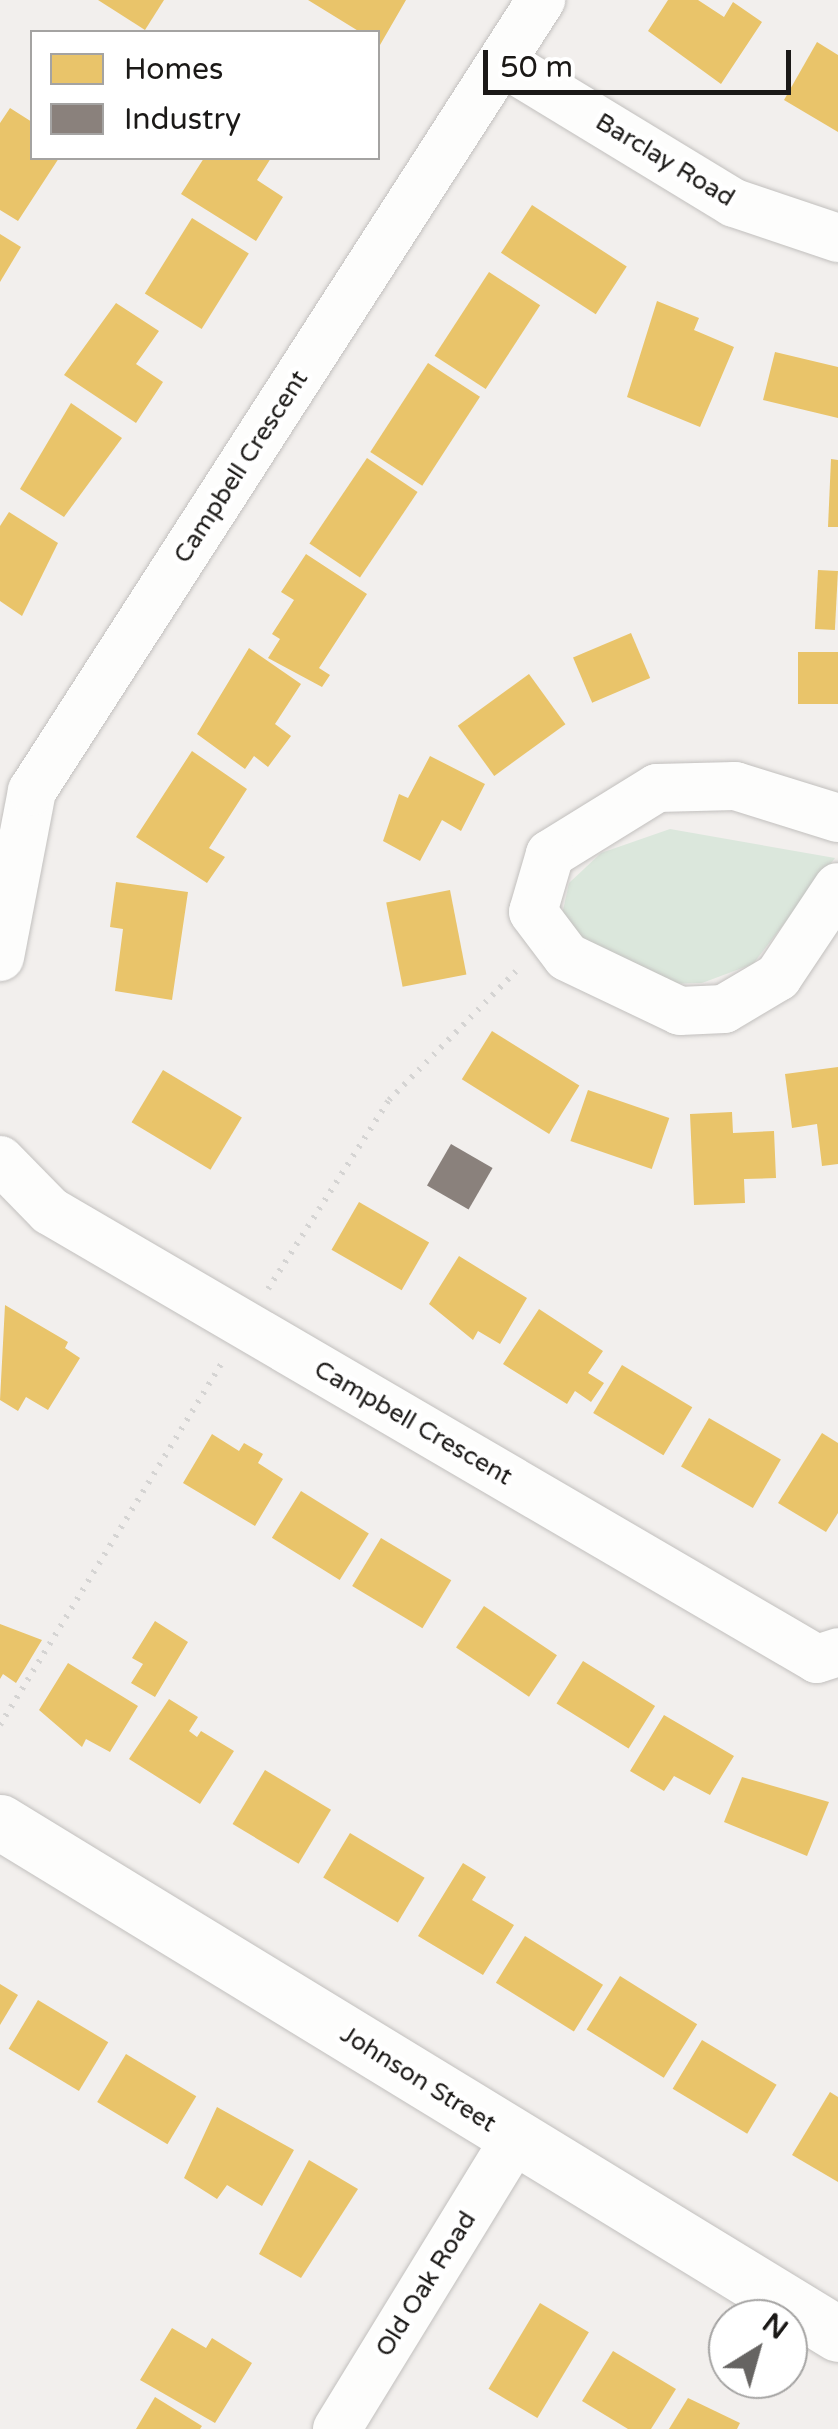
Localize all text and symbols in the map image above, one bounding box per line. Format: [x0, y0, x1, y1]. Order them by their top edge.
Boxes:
legend [30, 30, 380, 160]
scale bar [488, 30, 796, 92]
text: 50 m [500, 49, 573, 86]
text: Homes [124, 51, 223, 88]
text: Industry [124, 101, 241, 138]
street label: Barclay Road [590, 107, 740, 213]
street label: Campbell Crescent [168, 365, 314, 569]
street label: Campbell Crescent [309, 1354, 517, 1492]
street label: Johnson Street [335, 2019, 501, 2139]
street label: Old Oak Road [369, 2206, 483, 2362]
north arrow [708, 2299, 808, 2399]
text: N [756, 2306, 794, 2347]

